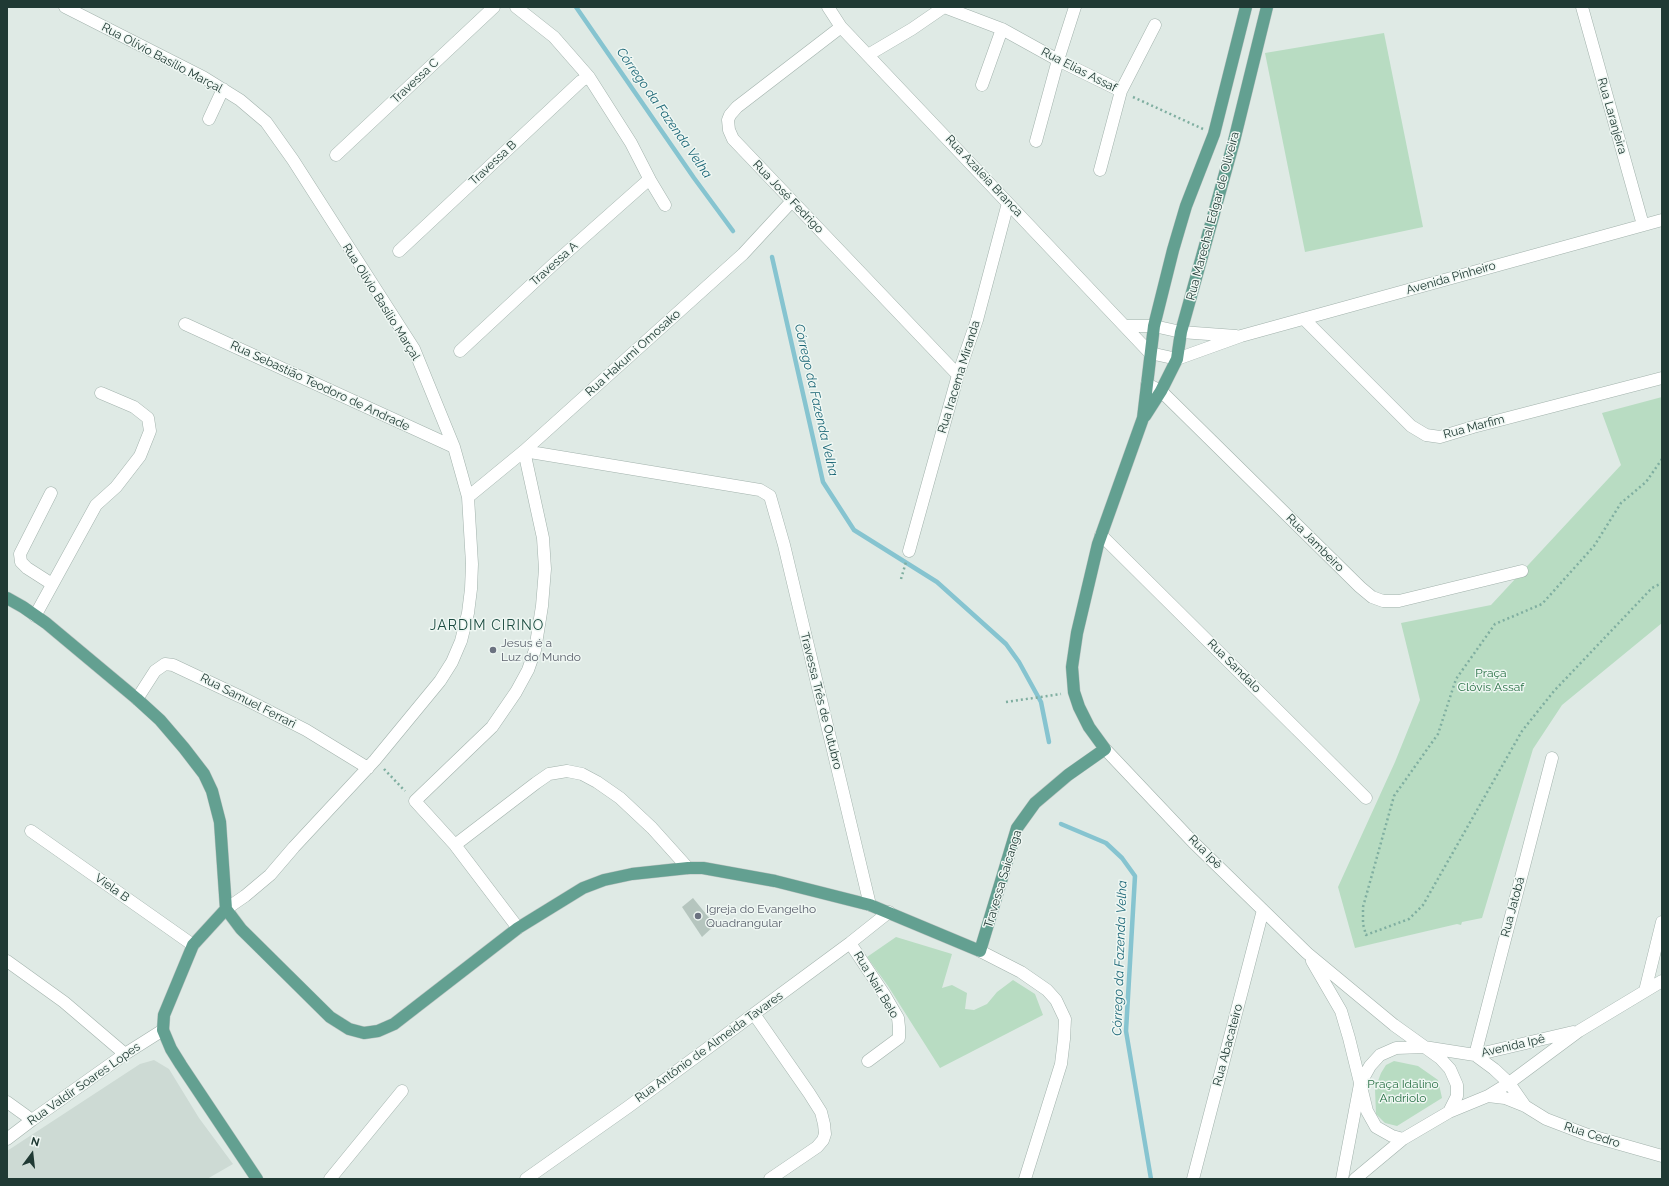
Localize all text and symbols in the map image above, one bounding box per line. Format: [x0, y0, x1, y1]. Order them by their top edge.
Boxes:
street label: Rua Olívio Basílio Marçal [99, 20, 225, 96]
water label: Córrego da Fazenda Velha [613, 45, 715, 181]
street label: Rua Elias Assaf [1039, 45, 1119, 95]
street label: Travessa C [388, 55, 442, 107]
street label: Rua Laranjeira [1594, 76, 1630, 156]
street label: Rua Marechal Edgar de Oliveira [1184, 130, 1242, 302]
street label: Rua Azaleia Branca [942, 132, 1026, 220]
street label: Travessa B [466, 138, 520, 188]
street label: Rua José Fedrigo [750, 158, 826, 236]
street label: Travessa A [527, 239, 581, 289]
street label: Rua Olívio Basílio Marçal [339, 241, 423, 363]
street label: Avenida Pinheiro [1405, 258, 1497, 298]
street label: Rua Hakumi Omosako [583, 307, 683, 399]
street label: Rua Iracema Miranda [935, 319, 983, 435]
water label: Córrego da Fazenda Velha [791, 322, 841, 478]
street label: Rua Sebastião Teodoro de Andrade [228, 338, 412, 434]
street label: Rua Marfim [1442, 412, 1506, 442]
street label: Rua Jambeiro [1283, 511, 1347, 575]
district label: JARDIM CIRINO [430, 618, 544, 634]
street label: Travessa Três de Outubro [797, 631, 845, 771]
place label: Jesus é a Luz do Mundo [501, 636, 581, 664]
street label: Rua Sandalo [1204, 636, 1264, 696]
marker: Jesus é a Luz do Mundo [488, 645, 498, 655]
park label: Praça Clóvis Assaf [1458, 666, 1524, 694]
street label: Rua Samuel Ferrari [198, 671, 298, 731]
street label: Travessa Saicanga [981, 828, 1025, 930]
street label: Rua Ipê [1185, 832, 1225, 872]
street label: Viela B [92, 871, 132, 905]
street label: Rua Jatobá [1498, 875, 1528, 939]
water label: Córrego da Fazenda Velha [1109, 880, 1131, 1036]
place label: Igreja do Evangelho Quadrangular [706, 902, 816, 930]
marker: Igreja do Evangelho Quadrangular [693, 911, 703, 921]
street label: Rua Nair Belo [850, 949, 902, 1021]
street label: Rua Antônio de Almeida Tavares [632, 989, 786, 1105]
street label: Rua Abacateiro [1210, 1002, 1246, 1088]
street label: Avenida Ipê [1480, 1032, 1546, 1060]
street label: Rua Valdir Soares Lopes [25, 1040, 143, 1128]
park label: Praça Idalino Andriolo [1367, 1077, 1439, 1105]
street label: Rua Cedro [1562, 1119, 1622, 1151]
north arrow [12, 1134, 52, 1174]
text: N [29, 1135, 41, 1149]

